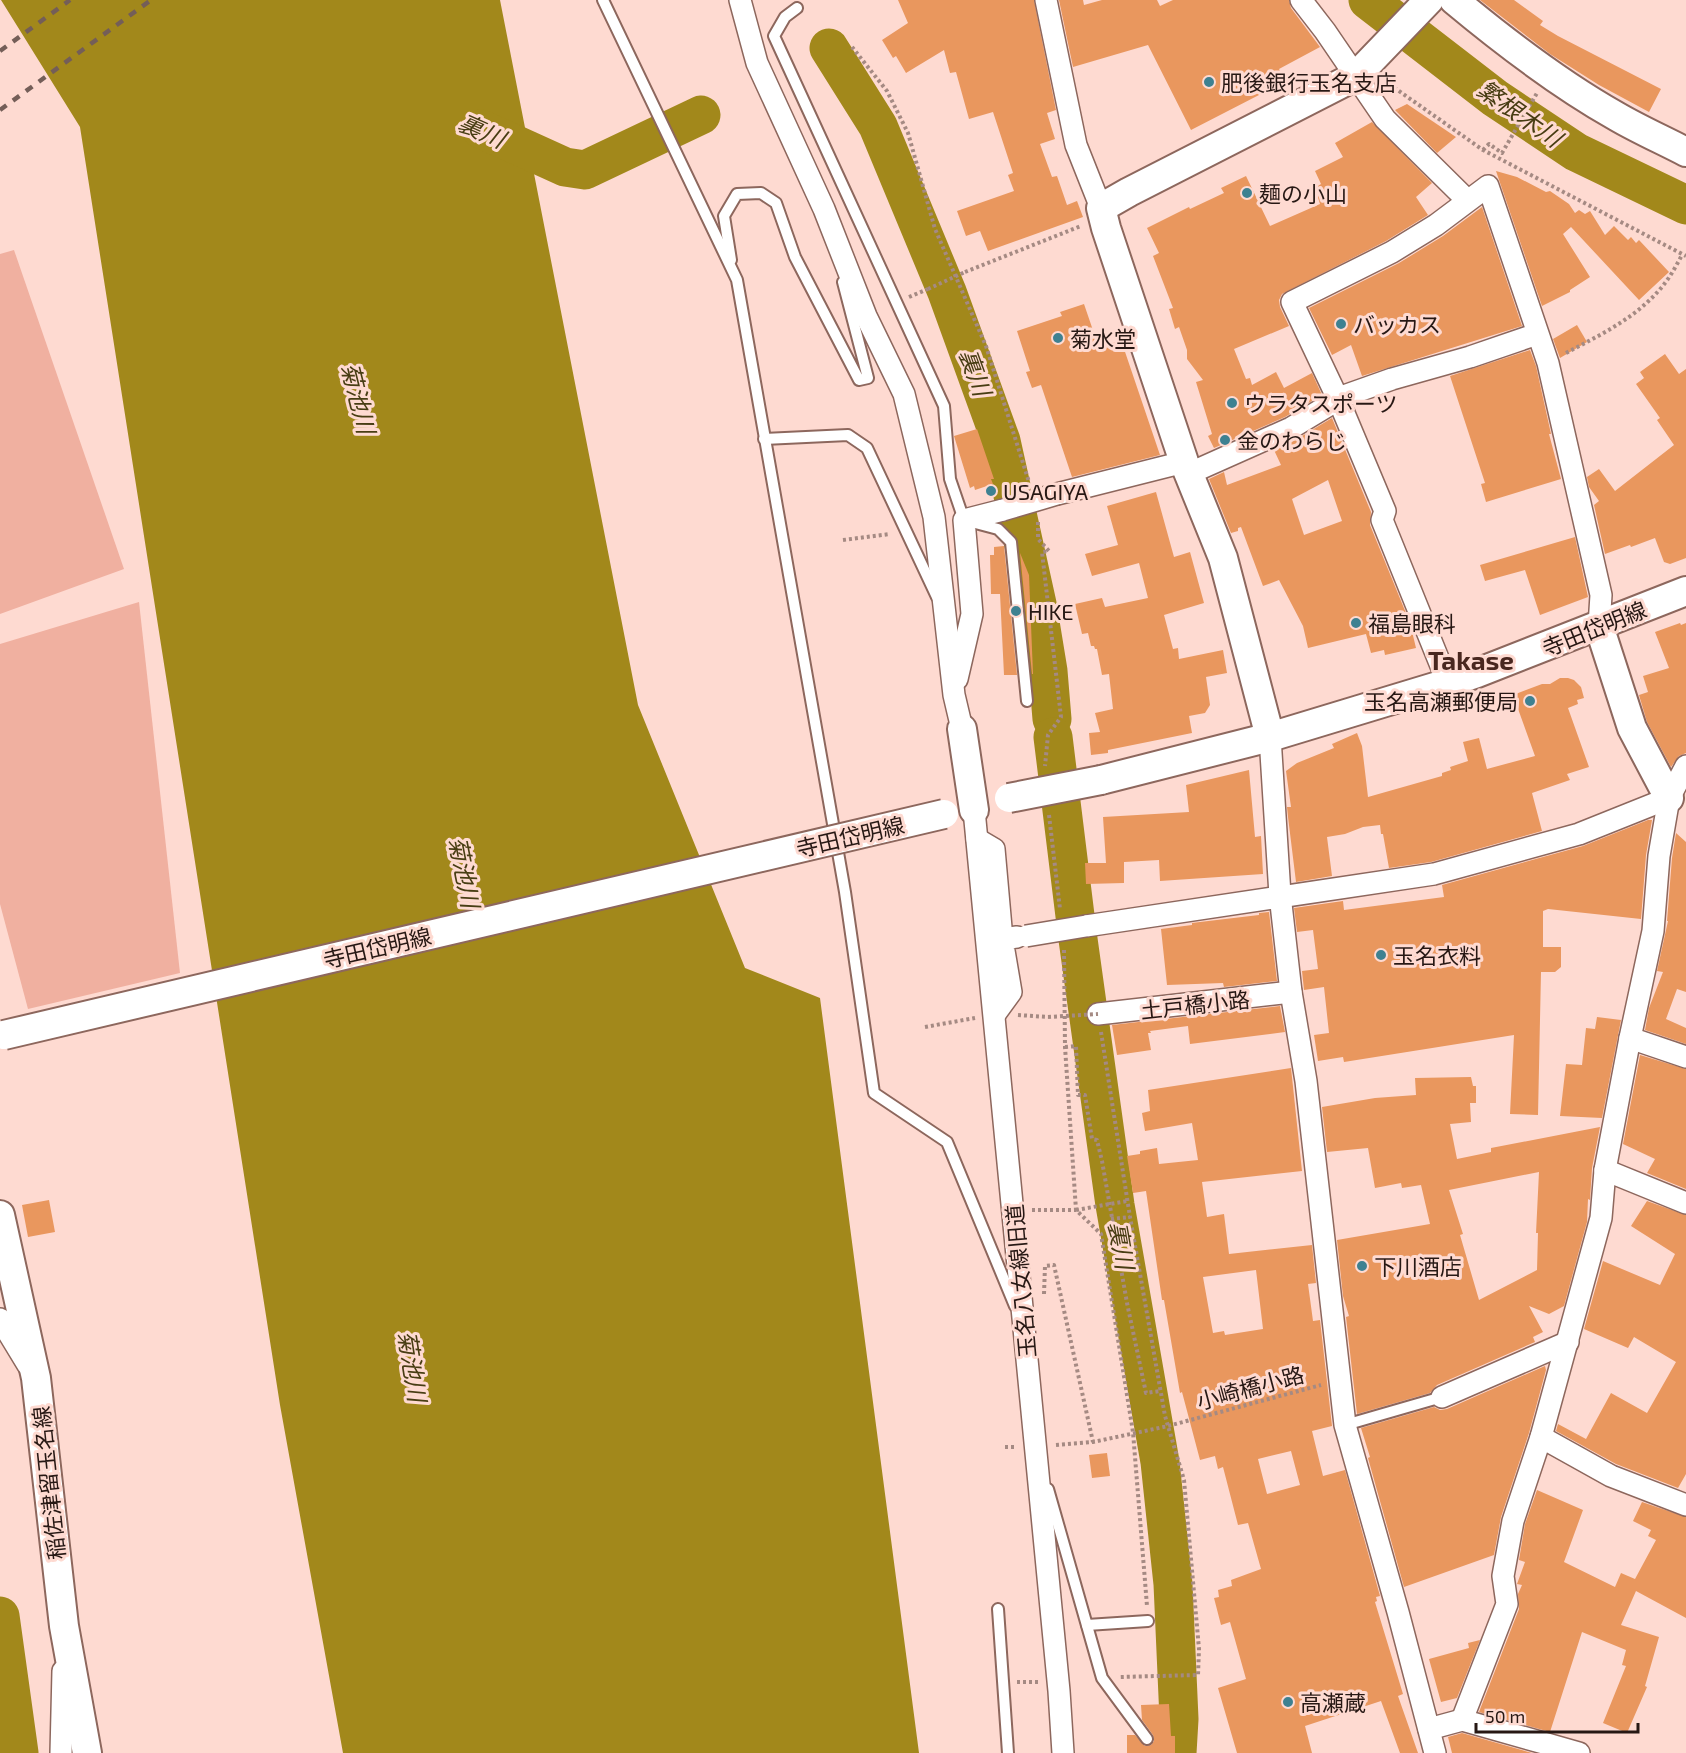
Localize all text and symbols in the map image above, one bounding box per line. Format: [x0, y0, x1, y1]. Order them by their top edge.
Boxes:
place label: 肥後銀行玉名支店 [1221, 69, 1397, 95]
water label: 繁根木川 [1472, 74, 1570, 154]
marker: 肥後銀行玉名支店 [1202, 75, 1216, 89]
water label: 裏川 [454, 107, 513, 154]
place label: 麺の小山 [1259, 180, 1347, 206]
marker: 麺の小山 [1240, 186, 1254, 200]
place label: バッカス [1353, 311, 1441, 337]
marker: バッカス [1334, 317, 1348, 331]
place label: 菊水堂 [1070, 325, 1136, 351]
marker: 菊水堂 [1051, 331, 1065, 345]
water label: 裏川 [954, 344, 999, 402]
water label: 菊池川 [336, 360, 383, 439]
place label: ウラタスポーツ [1244, 390, 1398, 416]
marker: ウラタスポーツ [1225, 396, 1239, 410]
place label: 金のわらじ [1237, 427, 1347, 453]
marker: 金のわらじ [1218, 433, 1232, 447]
place label: USAGIYA [1003, 478, 1089, 504]
marker: USAGIYA [984, 484, 998, 498]
street label: 寺田岱明線 [1538, 595, 1650, 661]
place label: HIKE [1028, 598, 1074, 624]
marker: HIKE [1009, 604, 1023, 618]
place label: 福島眼科 [1368, 610, 1456, 636]
marker: 福島眼科 [1349, 616, 1363, 630]
district label: Takase [1428, 644, 1514, 675]
place label: 玉名高瀬郵便局 [1364, 688, 1518, 714]
marker: 玉名高瀬郵便局 [1523, 694, 1537, 708]
street label: 寺田岱明線 [793, 811, 907, 861]
water label: 菊池川 [444, 834, 487, 913]
street label: 寺田岱明線 [320, 922, 434, 972]
place label: 玉名衣料 [1393, 942, 1481, 968]
marker: 玉名衣料 [1374, 948, 1388, 962]
street label: 土戸橋小路 [1139, 985, 1251, 1023]
street label: 玉名八女線旧道 [1000, 1203, 1040, 1359]
water label: 裏川 [1104, 1219, 1141, 1274]
place label: 下川酒店 [1374, 1253, 1462, 1279]
marker: 下川酒店 [1355, 1259, 1369, 1273]
water label: 菊池川 [393, 1328, 433, 1407]
street label: 小崎橋小路 [1194, 1360, 1306, 1414]
street label: 稲佐津留玉名線 [27, 1405, 69, 1561]
place label: 高瀬蔵 [1300, 1689, 1366, 1715]
marker: 高瀬蔵 [1281, 1695, 1295, 1709]
scale bar [1476, 1696, 1638, 1734]
text: 50 m [1485, 1705, 1525, 1727]

